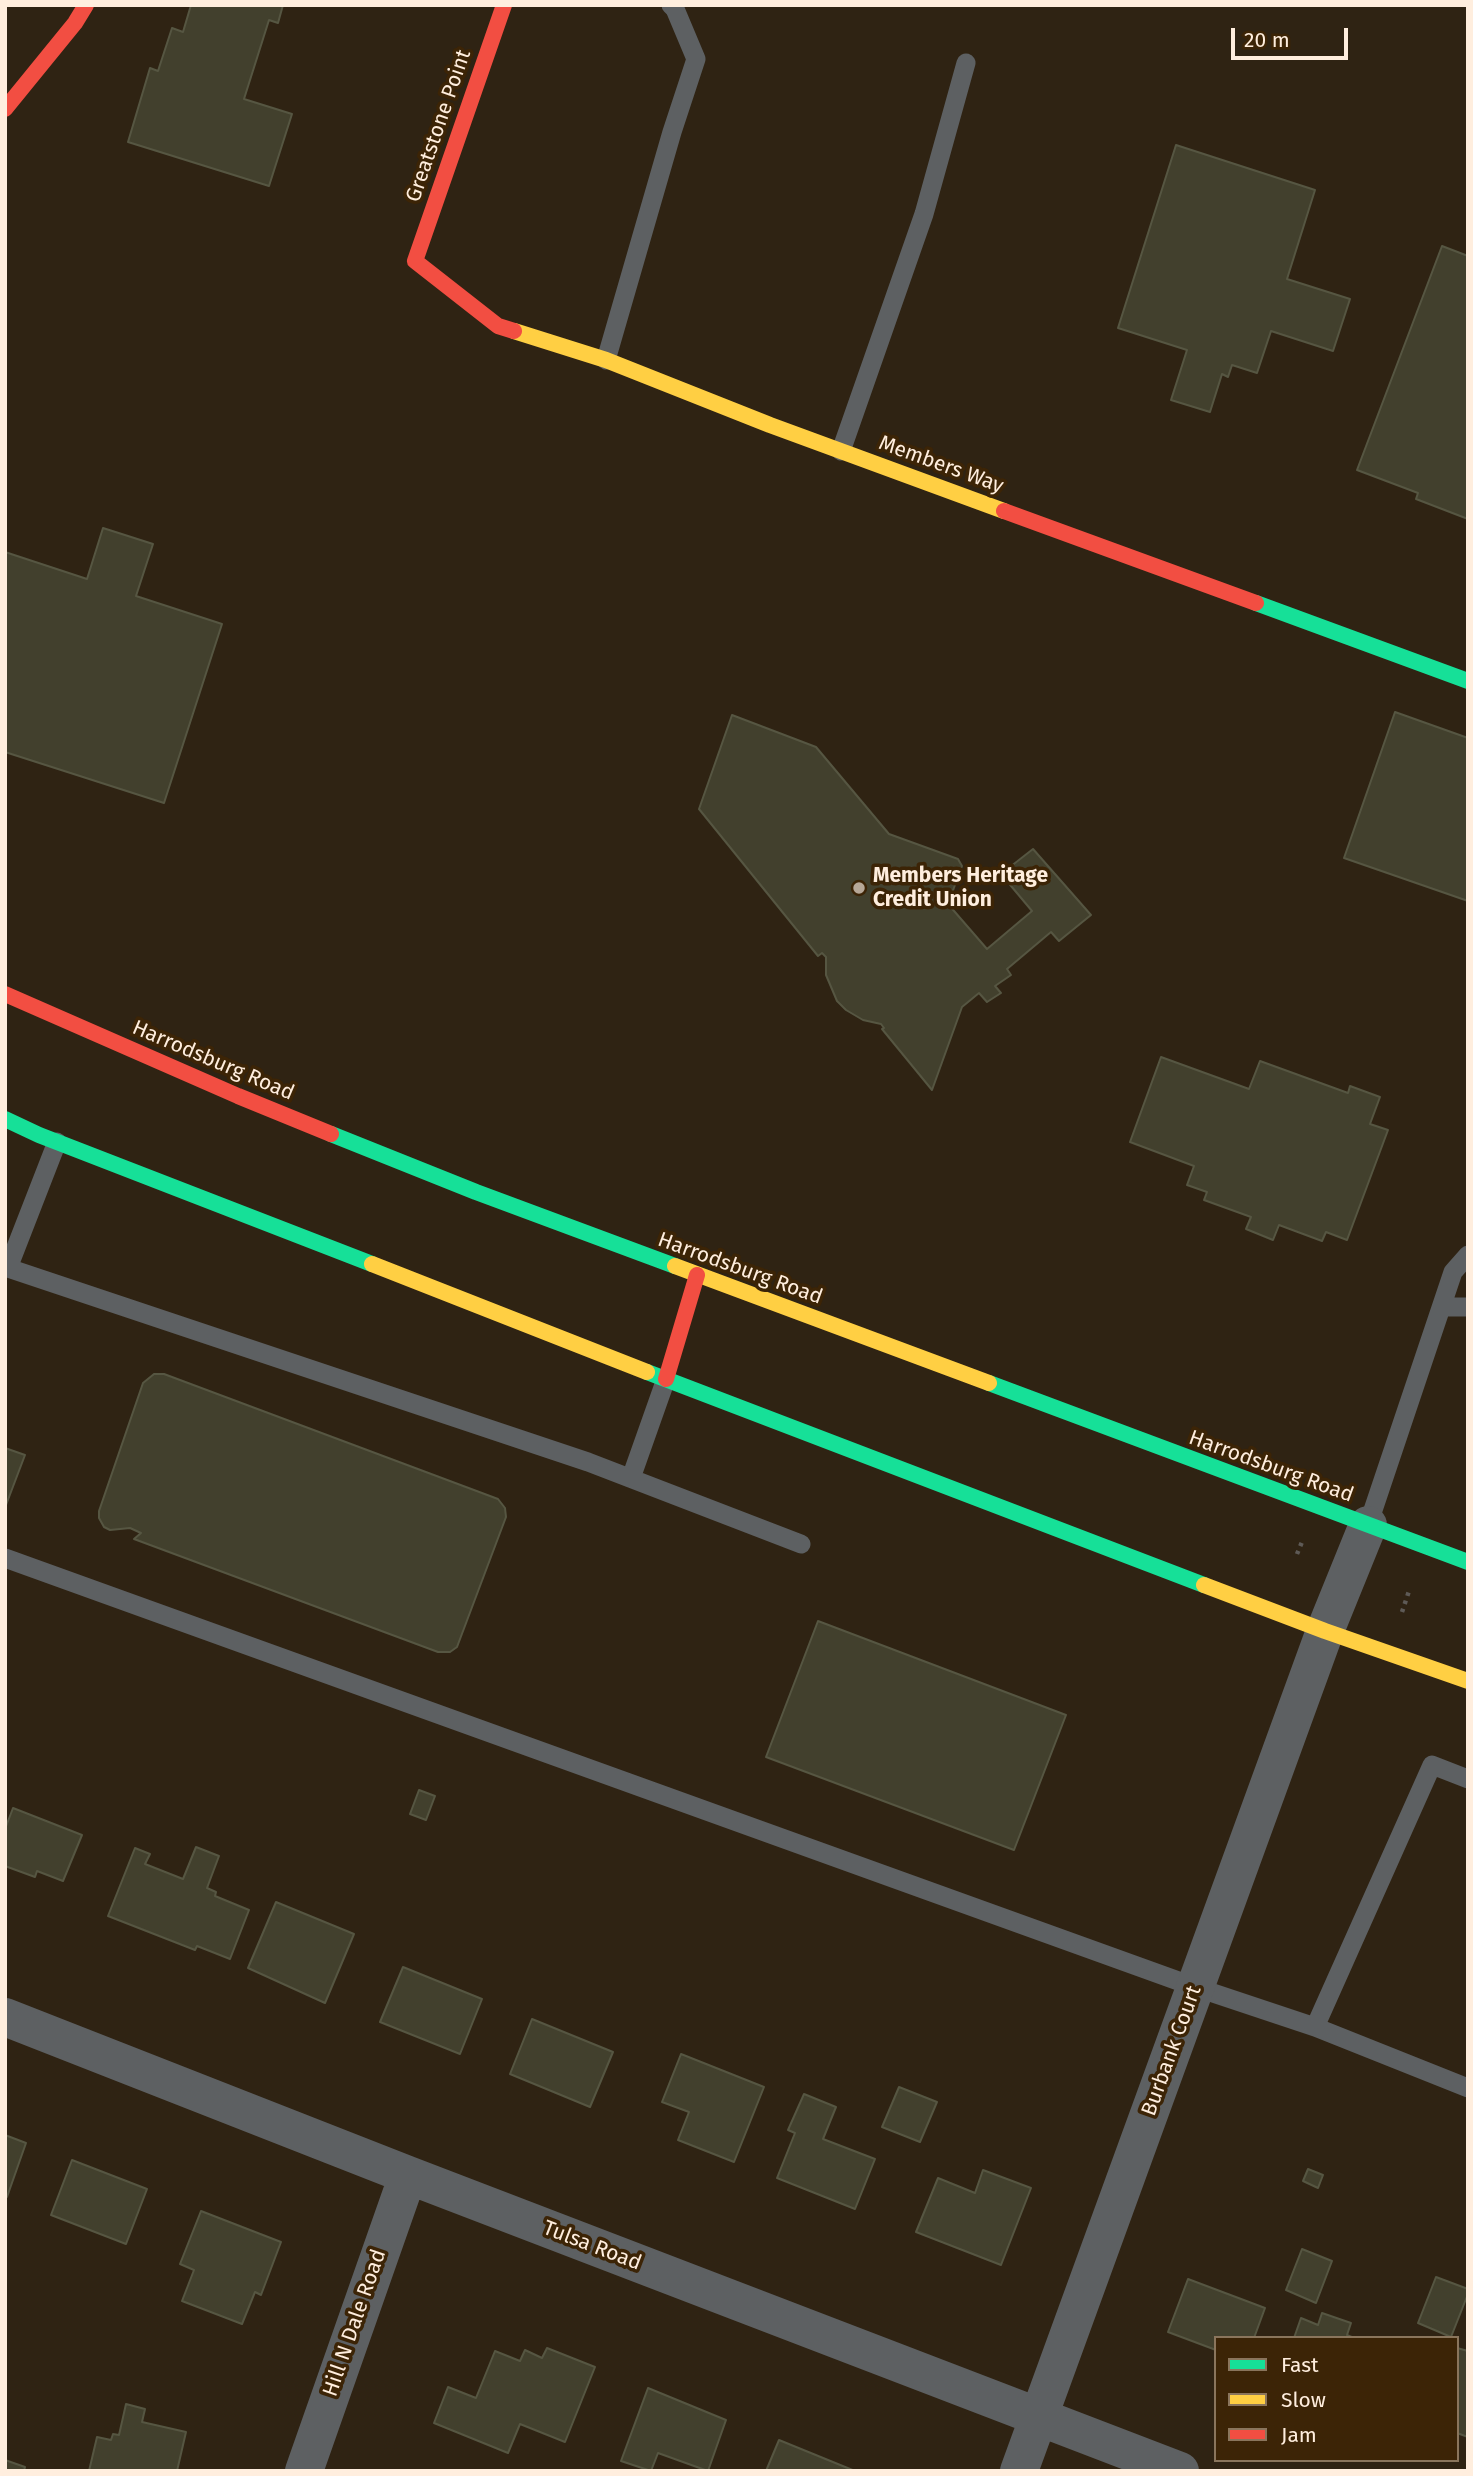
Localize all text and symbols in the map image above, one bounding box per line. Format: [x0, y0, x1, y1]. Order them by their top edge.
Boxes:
scale bar [1235, 14, 1352, 58]
text: 20 m [1244, 27, 1290, 53]
street label: Greatstone Point [401, 47, 477, 205]
street label: Members Way [875, 431, 1007, 499]
place label: Members Heritage Credit Union [873, 863, 1048, 913]
marker: Members Heritage Credit Union [851, 880, 867, 896]
street label: Harrodsburg Road [128, 1016, 298, 1106]
street label: Harrodsburg Road [654, 1228, 826, 1310]
street label: Harrodsburg Road [1185, 1426, 1357, 1508]
street label: Burbank Court [1137, 1982, 1207, 2120]
street label: Tulsa Road [539, 2216, 645, 2276]
street label: Hill N Dale Road [318, 2246, 392, 2400]
legend [1214, 2336, 1459, 2462]
text: Fast [1281, 2352, 1319, 2378]
text: Slow [1281, 2387, 1326, 2413]
text: Jam [1281, 2422, 1317, 2448]

